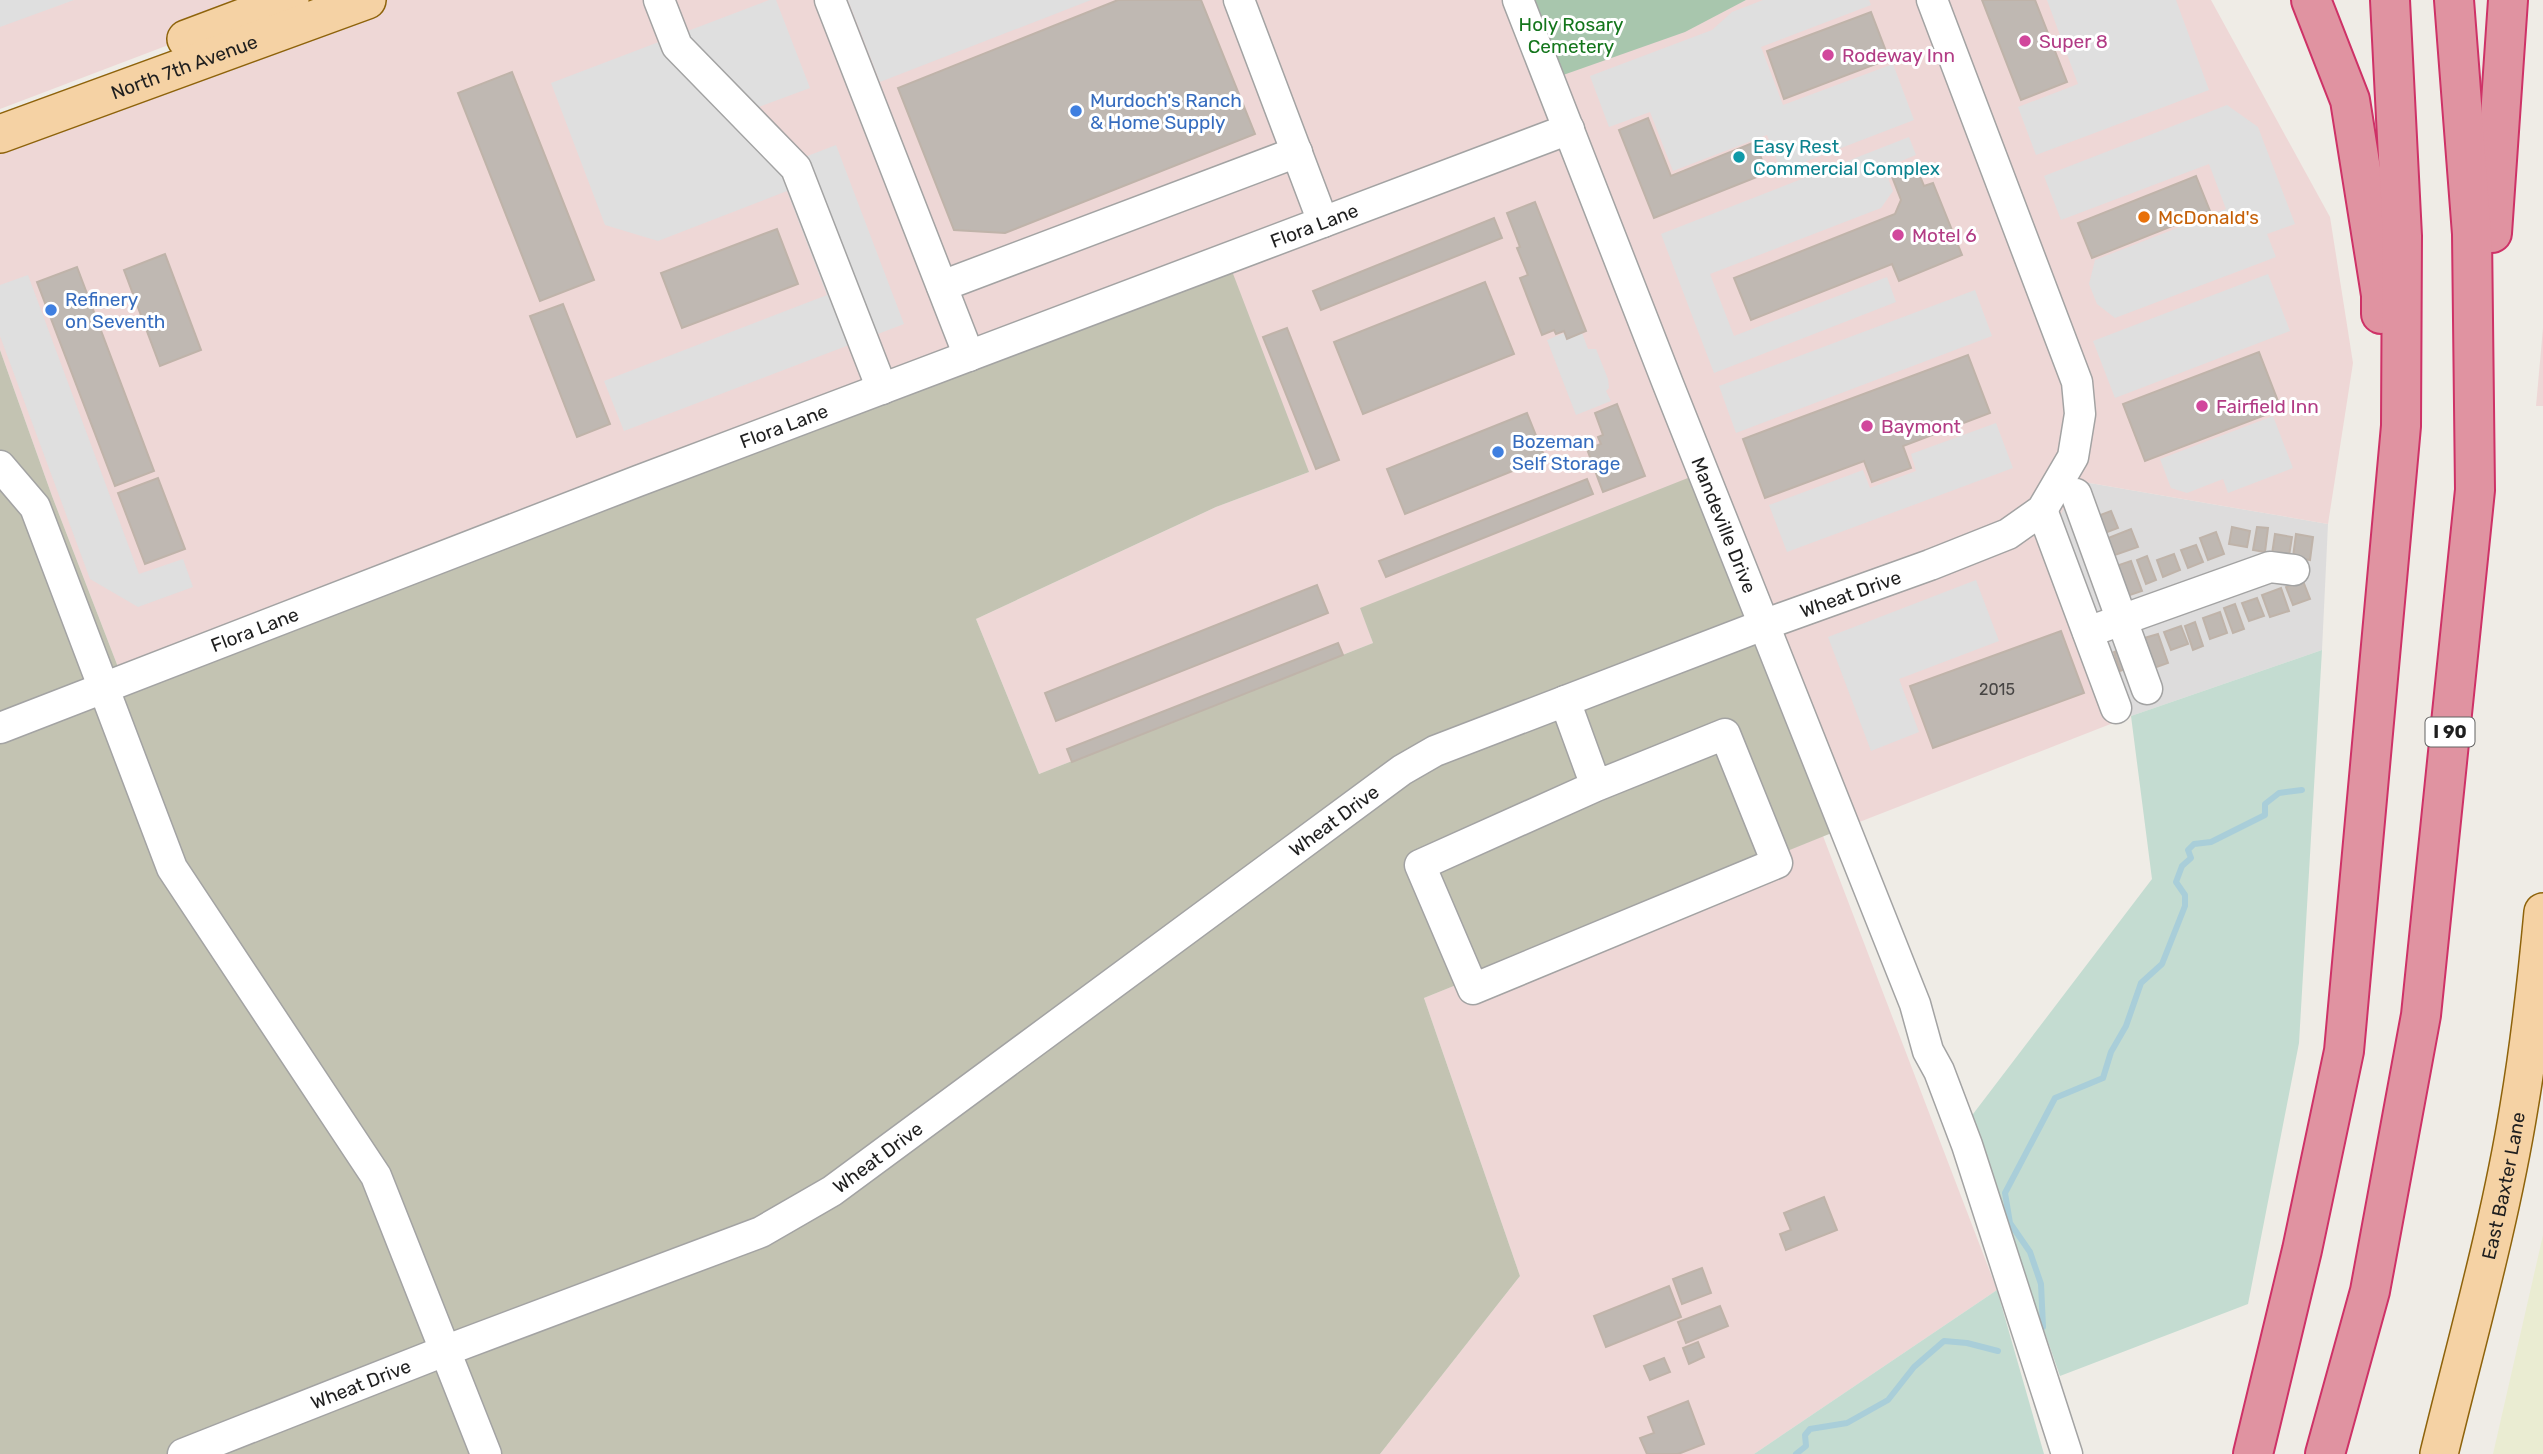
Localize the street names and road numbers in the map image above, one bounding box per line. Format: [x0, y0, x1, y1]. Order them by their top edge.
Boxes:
street label: North 7th Avenue [108, 30, 261, 105]
street label: Flora Lane [1267, 199, 1362, 253]
street label: Flora Lane [737, 399, 831, 453]
street label: Mandeville Drive [1686, 454, 1761, 596]
street label: Wheat Drive [1797, 565, 1904, 623]
street label: Flora Lane [208, 603, 302, 657]
road number: I 90 [2426, 718, 2474, 746]
street label: Wheat Drive [1285, 780, 1383, 861]
street label: East Baxter Lane [2477, 1110, 2530, 1262]
street label: Wheat Drive [829, 1117, 927, 1198]
street label: Wheat Drive [307, 1354, 414, 1415]

